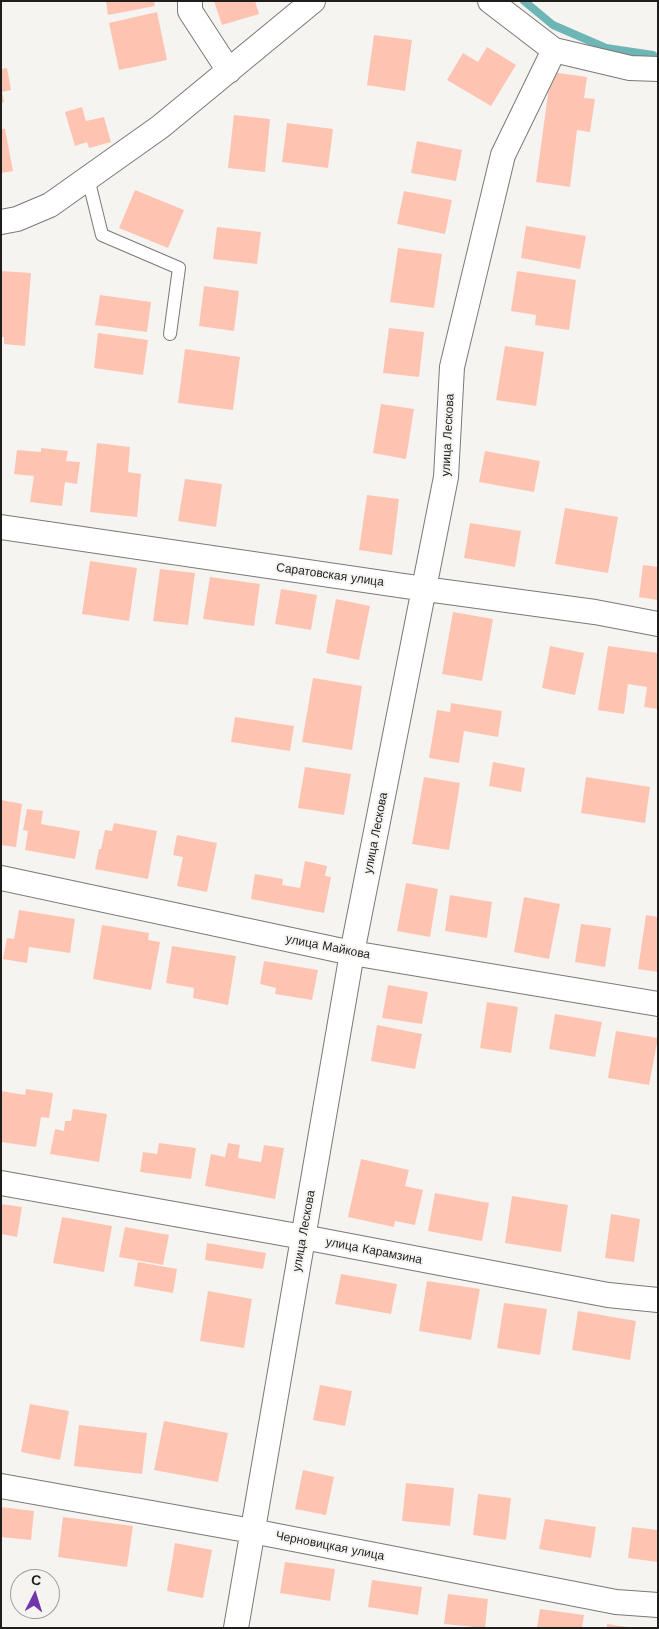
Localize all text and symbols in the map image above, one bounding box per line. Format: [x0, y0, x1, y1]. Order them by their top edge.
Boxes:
street label: улица Лескова [439, 393, 457, 477]
street label: Саратовская улица [275, 560, 385, 590]
street label: улица Лескова [361, 791, 391, 875]
street label: улица Майкова [285, 932, 371, 962]
street label: улица Лескова [290, 1189, 318, 1273]
street label: улица Карамзина [325, 1235, 423, 1267]
street label: Черновицкая улица [274, 1528, 386, 1564]
north arrow [10, 1569, 60, 1619]
text: С [30, 1572, 42, 1588]

